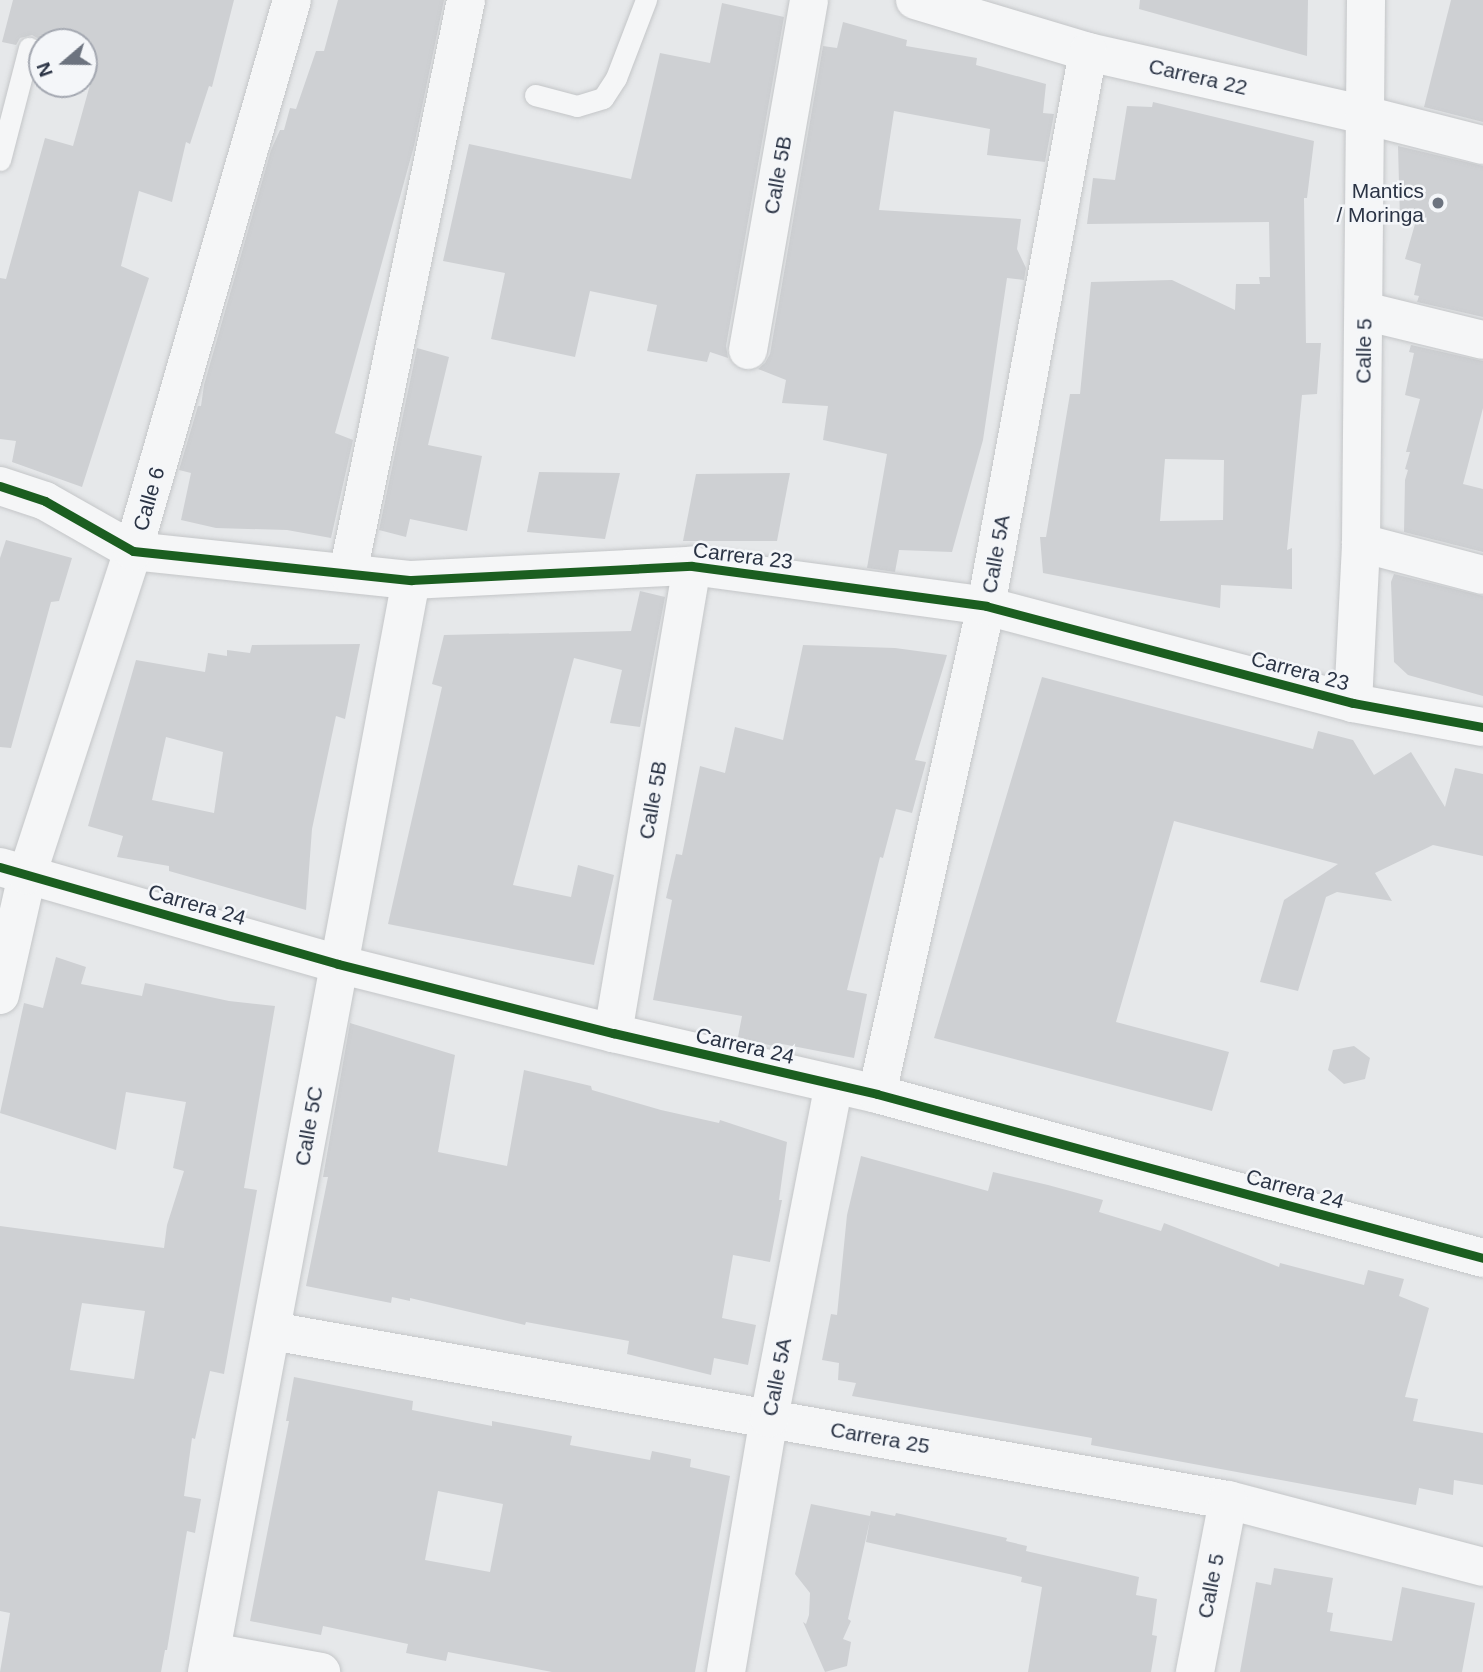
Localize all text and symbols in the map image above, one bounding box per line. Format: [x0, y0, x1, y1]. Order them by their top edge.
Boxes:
north arrow [28, 28, 98, 98]
street label: Carrera 22 [1146, 53, 1250, 101]
text: N [32, 60, 57, 80]
street label: Calle 5B [759, 134, 797, 216]
place label: Mantics / Moringa [1336, 178, 1424, 228]
marker: Mantics / Moringa [1430, 195, 1446, 211]
street label: Calle 5 [1351, 318, 1377, 384]
street label: Calle 6 [128, 464, 170, 534]
street label: Calle 5A [977, 513, 1015, 595]
street label: Carrera 23 [692, 537, 794, 575]
street label: Carrera 23 [1248, 646, 1352, 696]
street label: Calle 5B [634, 759, 672, 841]
street label: Carrera 24 [145, 879, 249, 931]
street label: Carrera 24 [693, 1022, 797, 1070]
street label: Calle 5C [290, 1084, 328, 1168]
street label: Carrera 24 [1243, 1164, 1347, 1214]
street label: Calle 5A [757, 1336, 797, 1418]
street label: Carrera 25 [828, 1417, 932, 1459]
street label: Calle 5 [1192, 1552, 1230, 1620]

